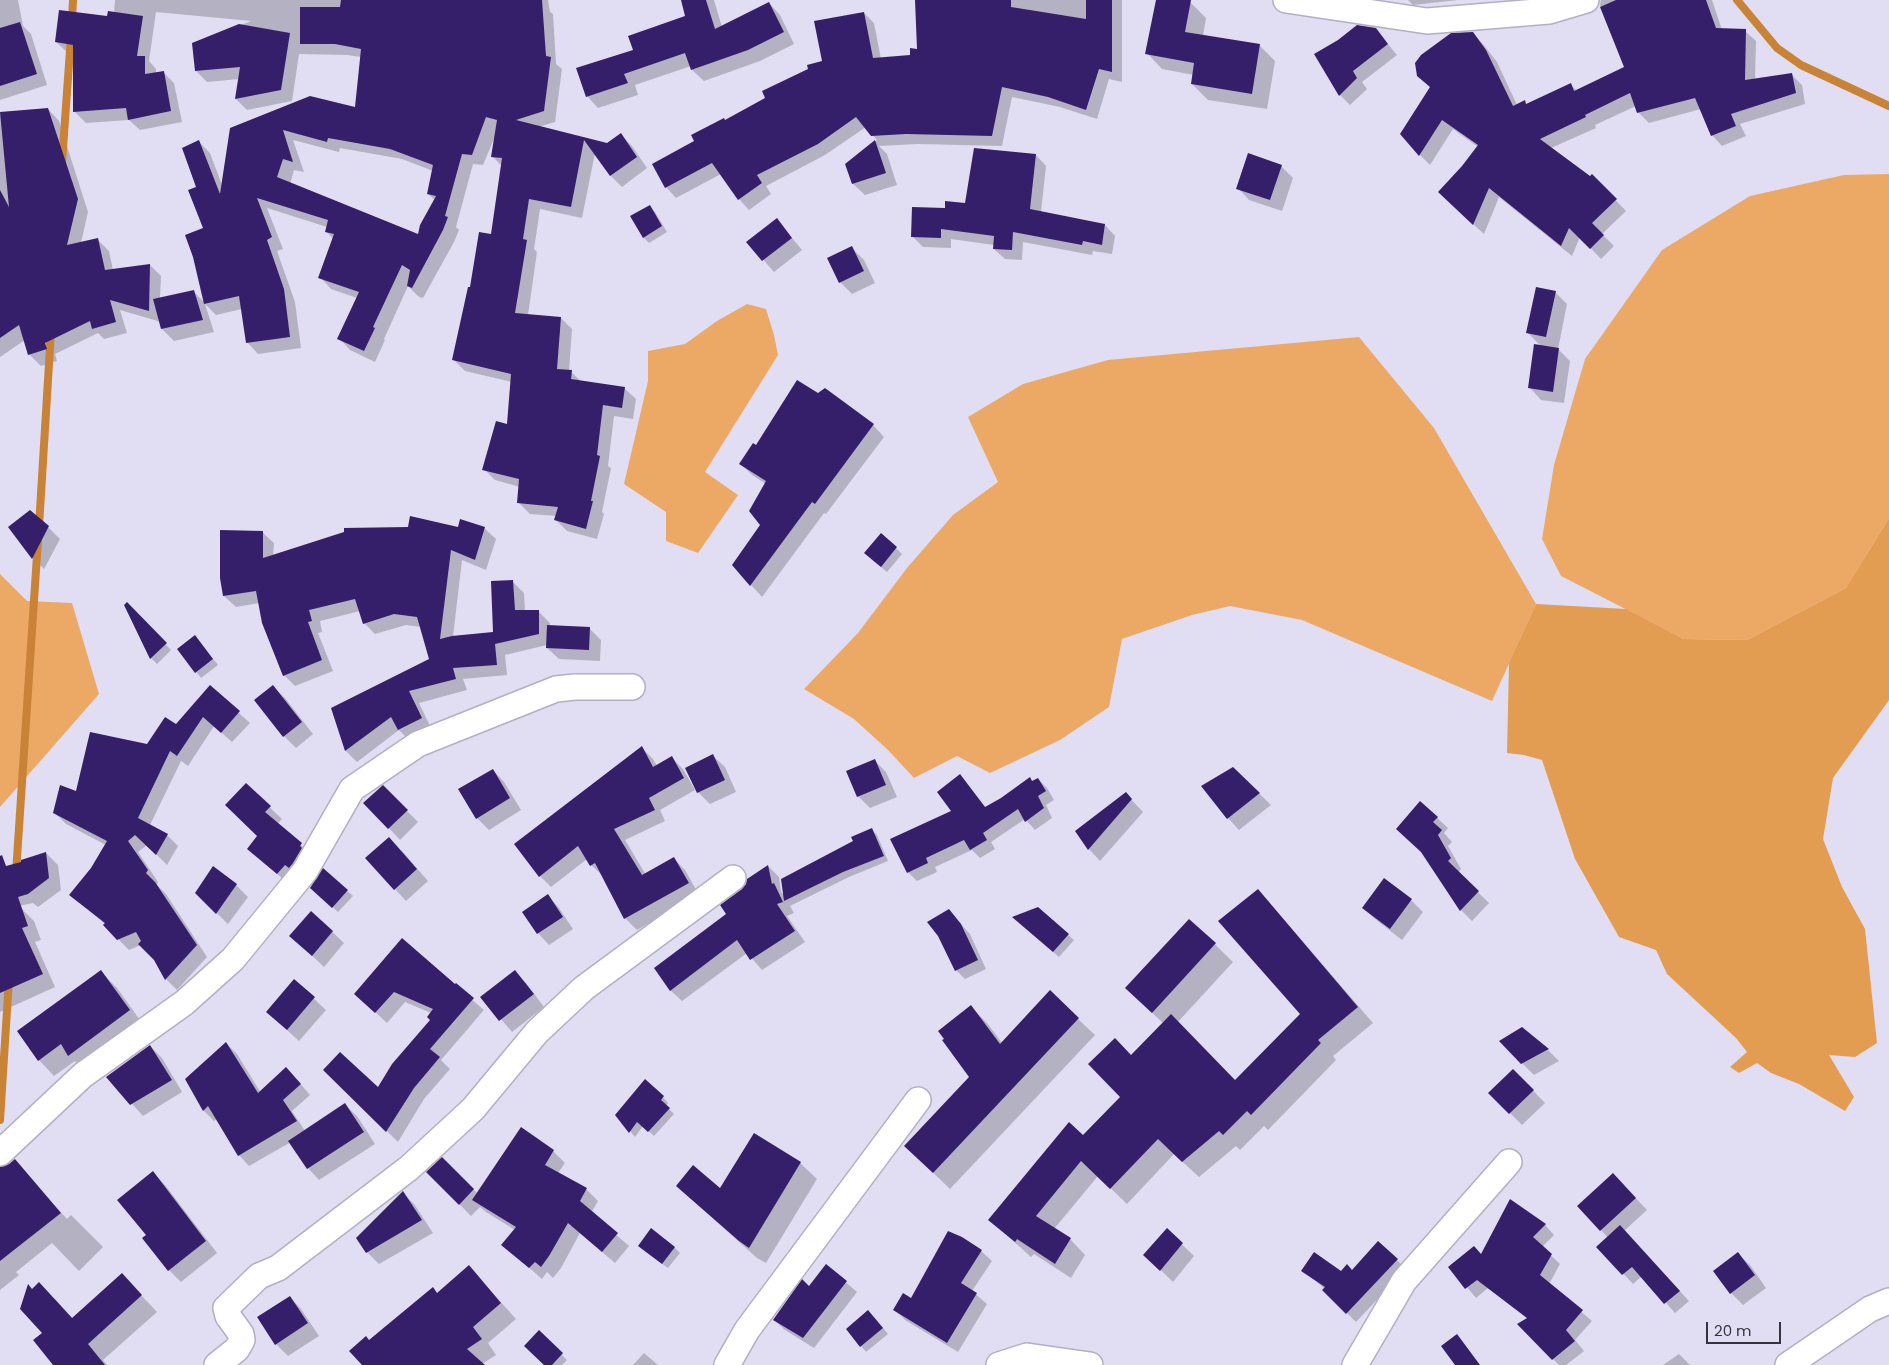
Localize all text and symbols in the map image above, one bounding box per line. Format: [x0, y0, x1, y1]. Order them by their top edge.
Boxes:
scale bar [1709, 1312, 1784, 1344]
text: 20 m [1714, 1320, 1752, 1341]

